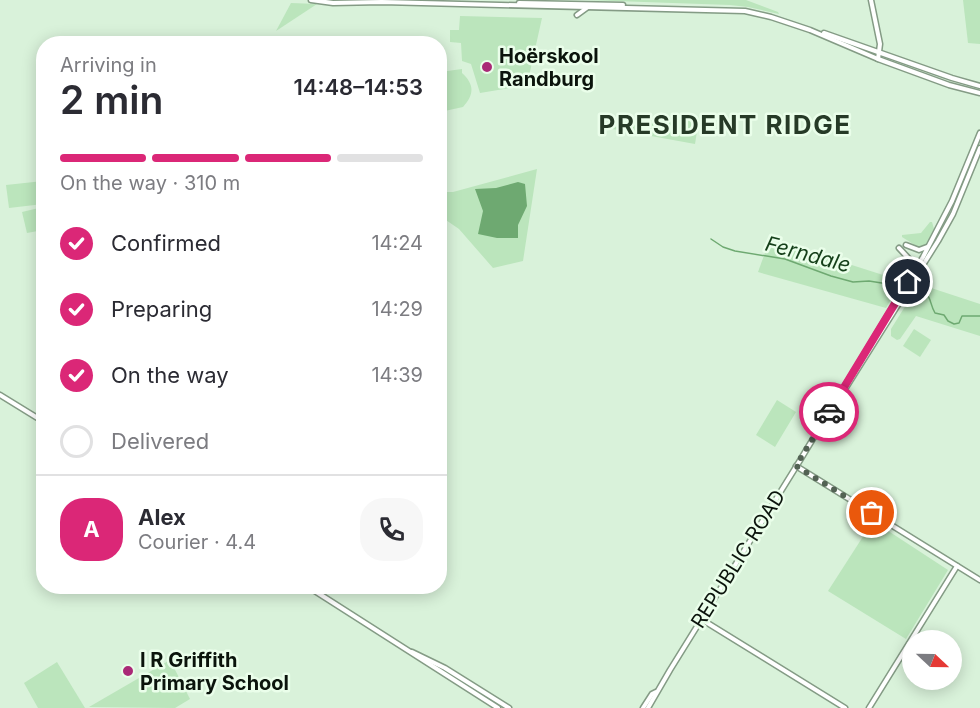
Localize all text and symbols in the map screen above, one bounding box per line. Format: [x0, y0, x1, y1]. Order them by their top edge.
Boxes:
place label: Hoërskool Randburg [499, 44, 599, 91]
text: Arriving in [60, 53, 157, 77]
marker: Hoërskool Randburg [480, 60, 494, 74]
text: 14:48–14:53 [293, 74, 423, 100]
text: 2 min [60, 76, 163, 123]
district label: PRESIDENT RIDGE [599, 109, 851, 140]
text: On the way · 310 m [60, 171, 240, 195]
icon: check [60, 227, 93, 260]
text: Confirmed [111, 230, 221, 256]
text: 14:24 [371, 231, 423, 255]
water label: Ferndale [763, 231, 853, 277]
pin [882, 256, 933, 307]
icon: home [891, 265, 924, 298]
icon: check [60, 293, 93, 326]
text: Preparing [111, 296, 212, 322]
text: 14:29 [372, 297, 423, 321]
icon: check [60, 359, 93, 392]
text: On the way [111, 362, 229, 388]
text: 14:39 [371, 363, 423, 387]
courier [799, 382, 859, 442]
icon: car [813, 396, 846, 429]
text: Delivered [111, 428, 209, 454]
street label: REPUBLIC ROAD [686, 486, 790, 632]
pin [846, 487, 897, 538]
icon: bag [855, 496, 888, 529]
button: phone [360, 498, 423, 561]
text: Alex [138, 504, 186, 530]
text: A [83, 516, 100, 542]
text: Courier · 4.4 [138, 530, 256, 554]
north arrow [902, 630, 962, 690]
map controls [902, 630, 962, 690]
place label: I R Griffith Primary School [140, 648, 289, 695]
marker: I R Griffith Primary School [121, 664, 135, 678]

